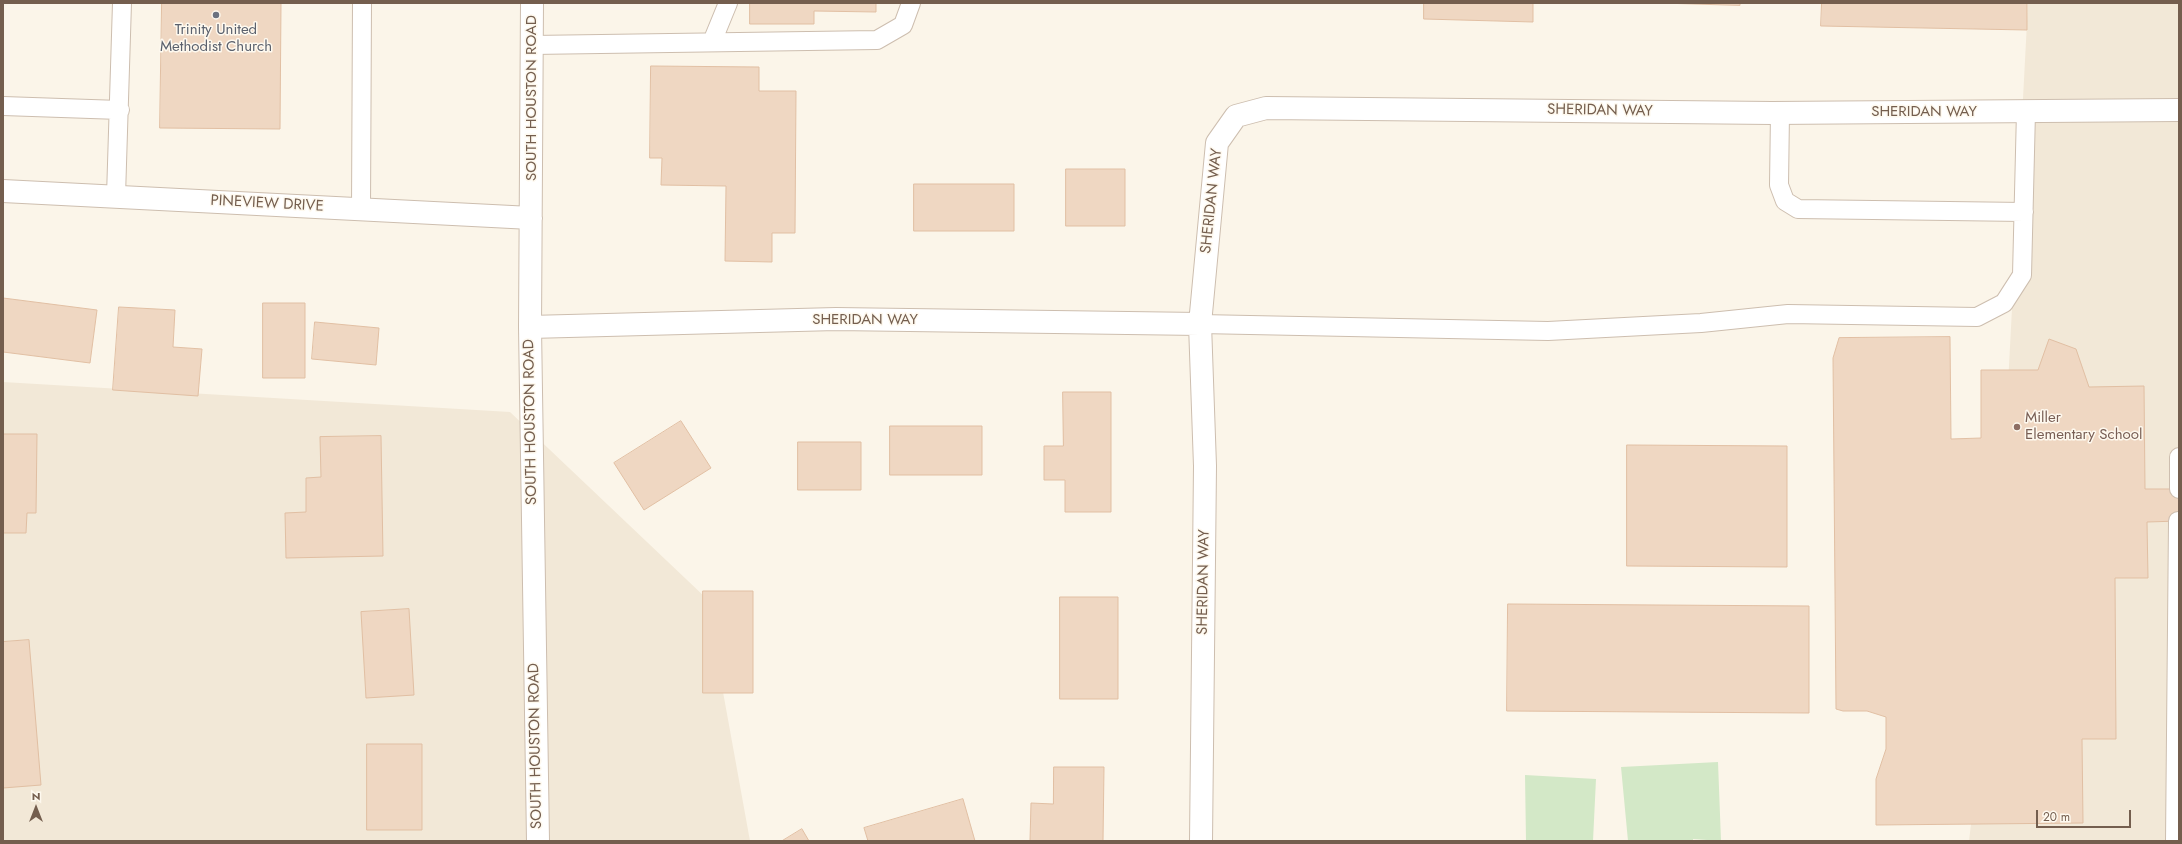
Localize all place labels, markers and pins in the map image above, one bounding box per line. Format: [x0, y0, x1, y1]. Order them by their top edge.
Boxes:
marker: Trinity United Methodist Church [211, 10, 221, 20]
place label: Trinity United Methodist Church [160, 21, 272, 56]
place label: Miller Elementary School [2025, 409, 2142, 444]
marker: Miller Elementary School [2012, 422, 2022, 432]

